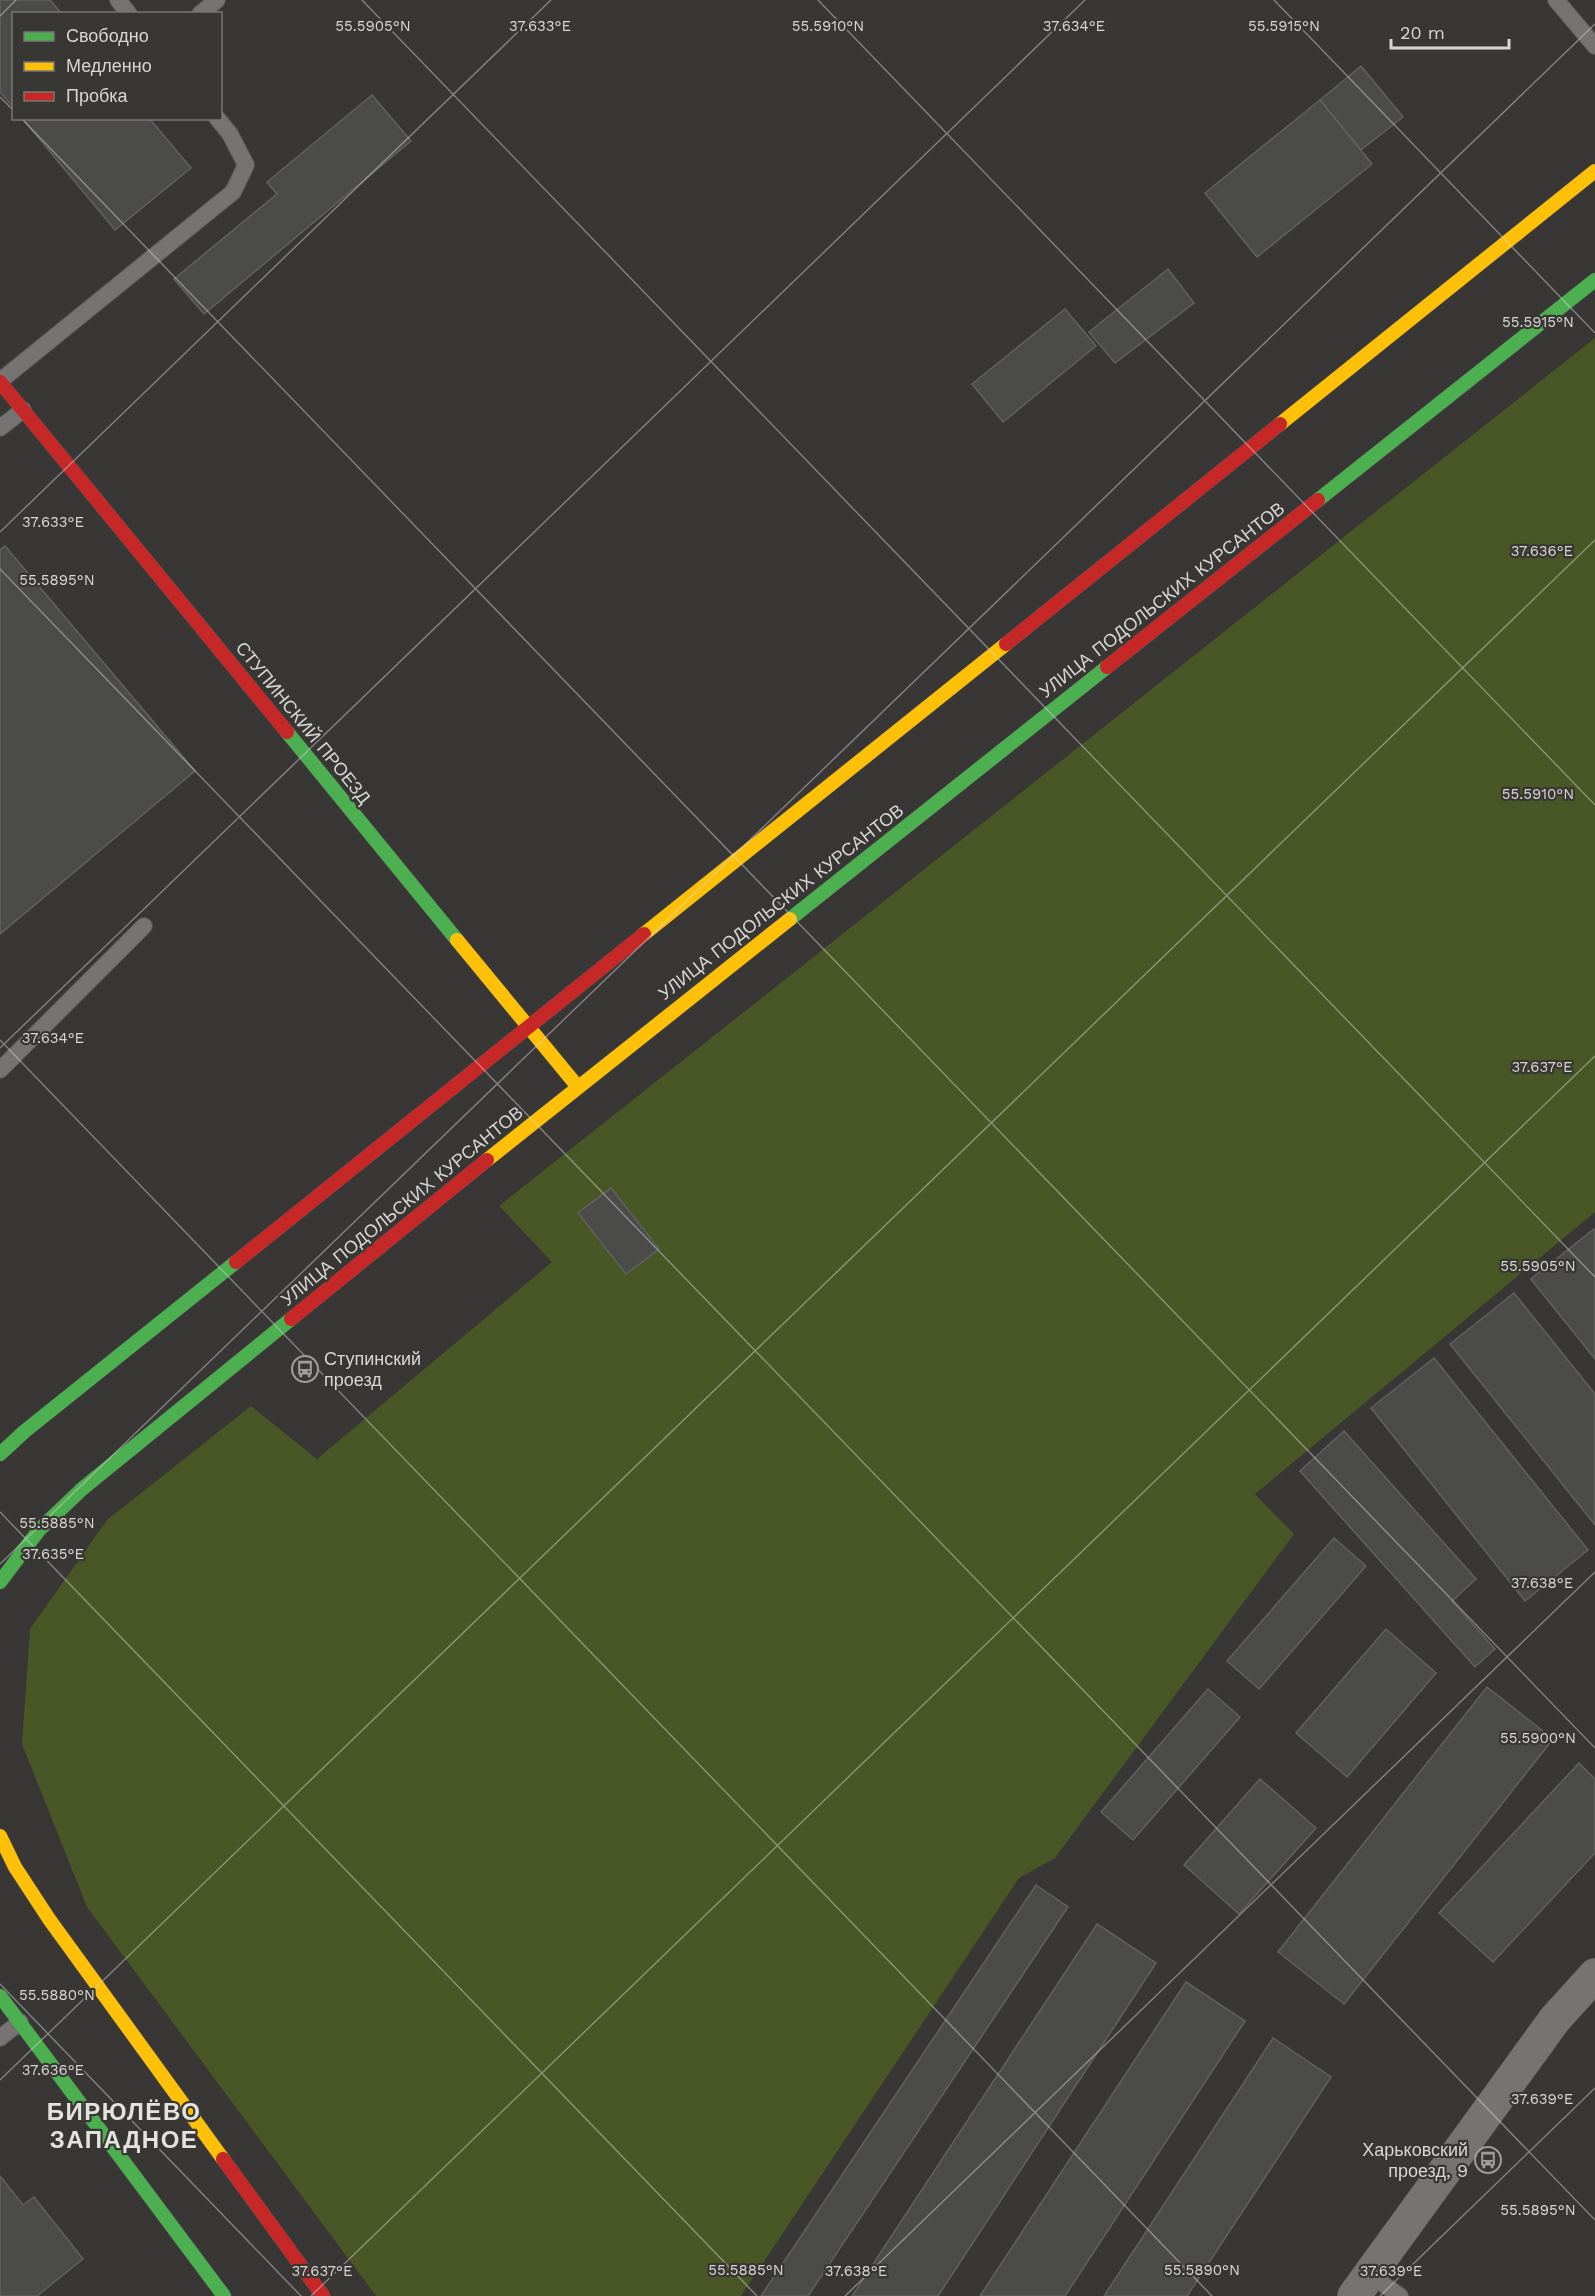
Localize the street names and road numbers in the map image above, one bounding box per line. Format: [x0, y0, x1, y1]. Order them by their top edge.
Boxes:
street label: УЛИЦА ПОДОЛЬСКИХ КУРСАНТОВ [1035, 497, 1288, 702]
street label: СТУПИНСКИЙ ПРОЕЗД [232, 637, 375, 808]
street label: УЛИЦА ПОДОЛЬСКИХ КУРСАНТОВ [654, 799, 907, 1004]
street label: УЛИЦА ПОДОЛЬСКИХ КУРСАНТОВ [277, 1101, 527, 1310]

